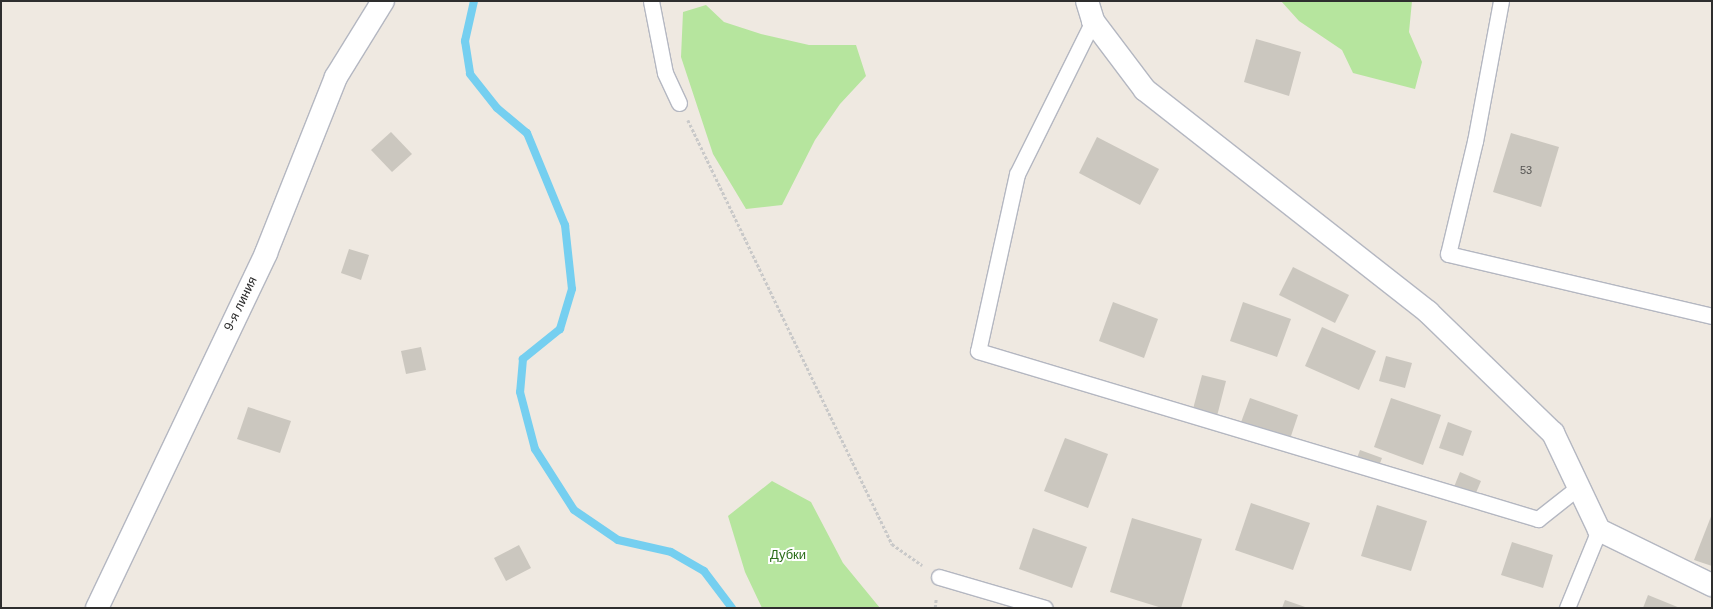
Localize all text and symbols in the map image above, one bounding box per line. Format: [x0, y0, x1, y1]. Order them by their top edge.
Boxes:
house number: 53 [1520, 163, 1532, 177]
street label: 9-я линия [221, 274, 261, 334]
park label: Дубки [770, 547, 806, 563]

